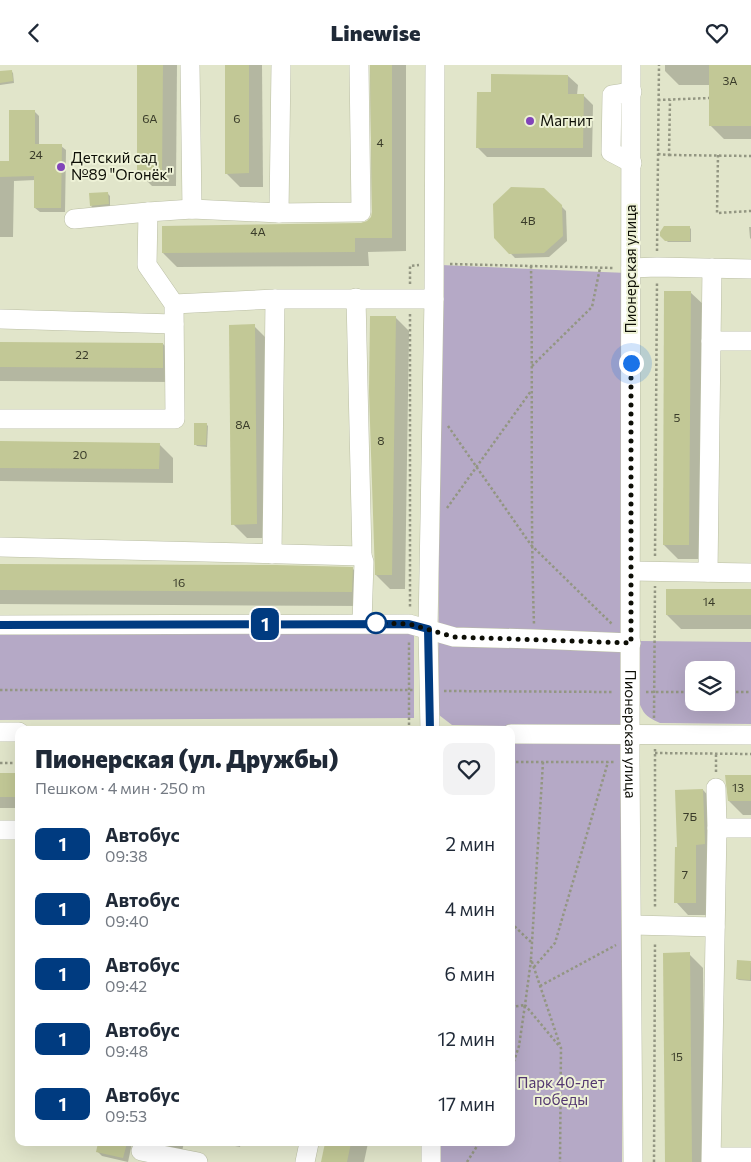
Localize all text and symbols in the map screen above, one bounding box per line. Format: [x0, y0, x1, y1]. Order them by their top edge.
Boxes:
icon: back [20, 19, 48, 47]
text: Linewise [330, 19, 421, 46]
icon: heart [703, 19, 731, 47]
house number: 3А [723, 73, 737, 87]
house number: 6А [142, 111, 158, 125]
house number: 6 [233, 111, 241, 125]
place label: Магнит [540, 111, 593, 129]
marker: Магнит [524, 115, 536, 127]
house number: 4 [376, 135, 384, 149]
house number: 24 [29, 147, 43, 161]
place label: Детский сад №89 "Огонёк" [71, 148, 173, 183]
marker: Детский сад №89 "Огонёк" [55, 161, 67, 173]
street label: Пионерская улица [621, 205, 639, 334]
house number: 4В [521, 213, 536, 227]
house number: 4А [250, 224, 266, 238]
house number: 22 [75, 347, 89, 361]
your location [619, 351, 644, 376]
house number: 5 [674, 410, 681, 424]
house number: 8А [235, 417, 251, 431]
house number: 8 [377, 433, 385, 447]
house number: 20 [73, 447, 87, 461]
house number: 16 [173, 575, 185, 589]
house number: 14 [703, 594, 715, 608]
line badge: 1 [249, 608, 281, 640]
unlabelled marker [365, 612, 387, 634]
text: 1 [261, 613, 269, 635]
map controls [685, 661, 735, 711]
button: layers [685, 661, 735, 711]
street label: Пионерская улица [622, 669, 640, 799]
button: heart [443, 743, 495, 795]
text: Пионерская (ул. Дружбы) [35, 744, 339, 773]
text: Пешком · 4 мин · 250 m [35, 778, 205, 797]
house number: 13 [732, 780, 744, 794]
house number: 7Б [683, 809, 697, 823]
text: Автобус [105, 823, 180, 846]
text: 2 мин [446, 832, 495, 855]
text: 1 [58, 833, 67, 855]
text: 09:38 [105, 846, 148, 865]
house number: 7 [682, 867, 688, 881]
text: Автобус [105, 888, 180, 911]
text: 4 мин [445, 897, 495, 920]
text: 1 [58, 898, 67, 920]
text: 09:40 [105, 911, 149, 930]
text: Автобус [105, 953, 180, 976]
text: 6 мин [445, 962, 495, 985]
text: 1 [58, 963, 67, 985]
text: 09:42 [105, 976, 147, 995]
text: Автобус [105, 1018, 180, 1041]
text: 12 мин [437, 1027, 495, 1050]
text: 1 [58, 1028, 67, 1050]
text: 09:48 [105, 1041, 148, 1060]
house number: 15 [671, 1049, 683, 1063]
park label: Парк 40-лет победы [517, 1073, 605, 1108]
text: Автобус [105, 1083, 180, 1106]
text: 17 мин [438, 1092, 495, 1115]
text: 1 [58, 1093, 67, 1115]
text: 09:53 [105, 1106, 147, 1125]

